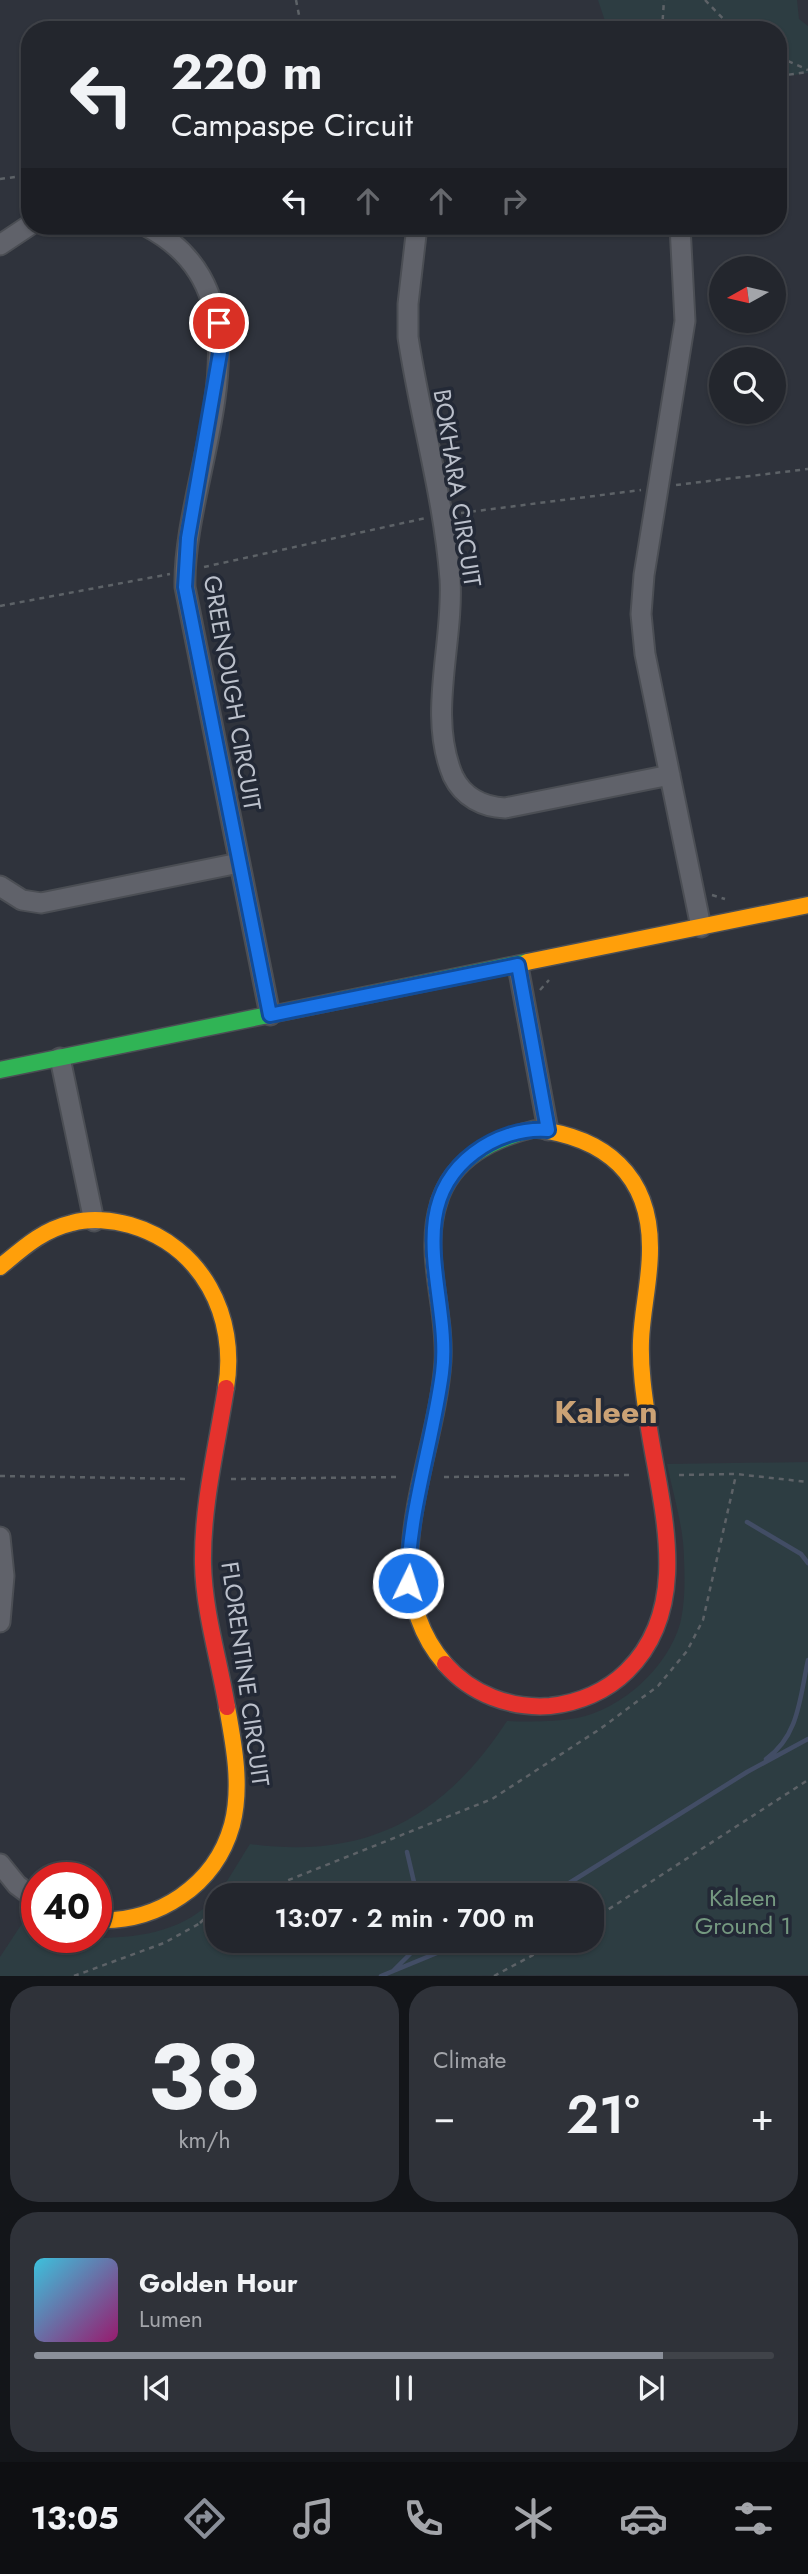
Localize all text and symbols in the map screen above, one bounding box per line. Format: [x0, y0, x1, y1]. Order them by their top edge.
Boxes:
text: 220 m [171, 37, 323, 107]
icon: left [56, 49, 147, 140]
text: Campaspe Circuit [171, 102, 413, 148]
icon: left [276, 182, 314, 220]
icon: ahead [349, 182, 387, 220]
icon: ahead [422, 182, 460, 220]
icon: right [495, 182, 533, 220]
north arrow [709, 256, 786, 332]
map controls [709, 256, 786, 424]
pin [189, 293, 249, 353]
icon: arrive [200, 304, 238, 342]
button: search [709, 347, 786, 424]
street label: BOKHARA CIRCUIT [425, 387, 490, 589]
street label: GREENOUGH CIRCUIT [195, 573, 270, 813]
district label: Kaleen [554, 1389, 658, 1435]
position arrow [371, 1546, 445, 1620]
street label: FLORENTINE CIRCUIT [212, 1559, 279, 1789]
speed limit sign: 40 [21, 1862, 112, 1953]
park label: Kaleen Ground 1 [695, 1880, 791, 1943]
text: 13:07 · 2 min · 700 m [275, 1899, 534, 1937]
text: 38 [148, 2012, 261, 2143]
text: Climate [433, 2043, 506, 2077]
text: 21° [566, 2077, 640, 2153]
text: − [433, 2089, 455, 2144]
text: + [751, 2089, 774, 2144]
text: km/h [179, 2123, 230, 2157]
text: Golden Hour [139, 2264, 298, 2302]
text: Lumen [139, 2302, 203, 2336]
icon: previous [138, 2369, 176, 2407]
icon: pause [385, 2369, 423, 2407]
icon: next [632, 2369, 670, 2407]
icon: directions [180, 2494, 229, 2543]
icon: music [289, 2494, 338, 2543]
icon: phone [399, 2494, 448, 2543]
icon: climate [509, 2494, 558, 2543]
icon: car [619, 2494, 668, 2543]
icon: filters [729, 2494, 778, 2543]
text: 13:05 [30, 2495, 119, 2541]

